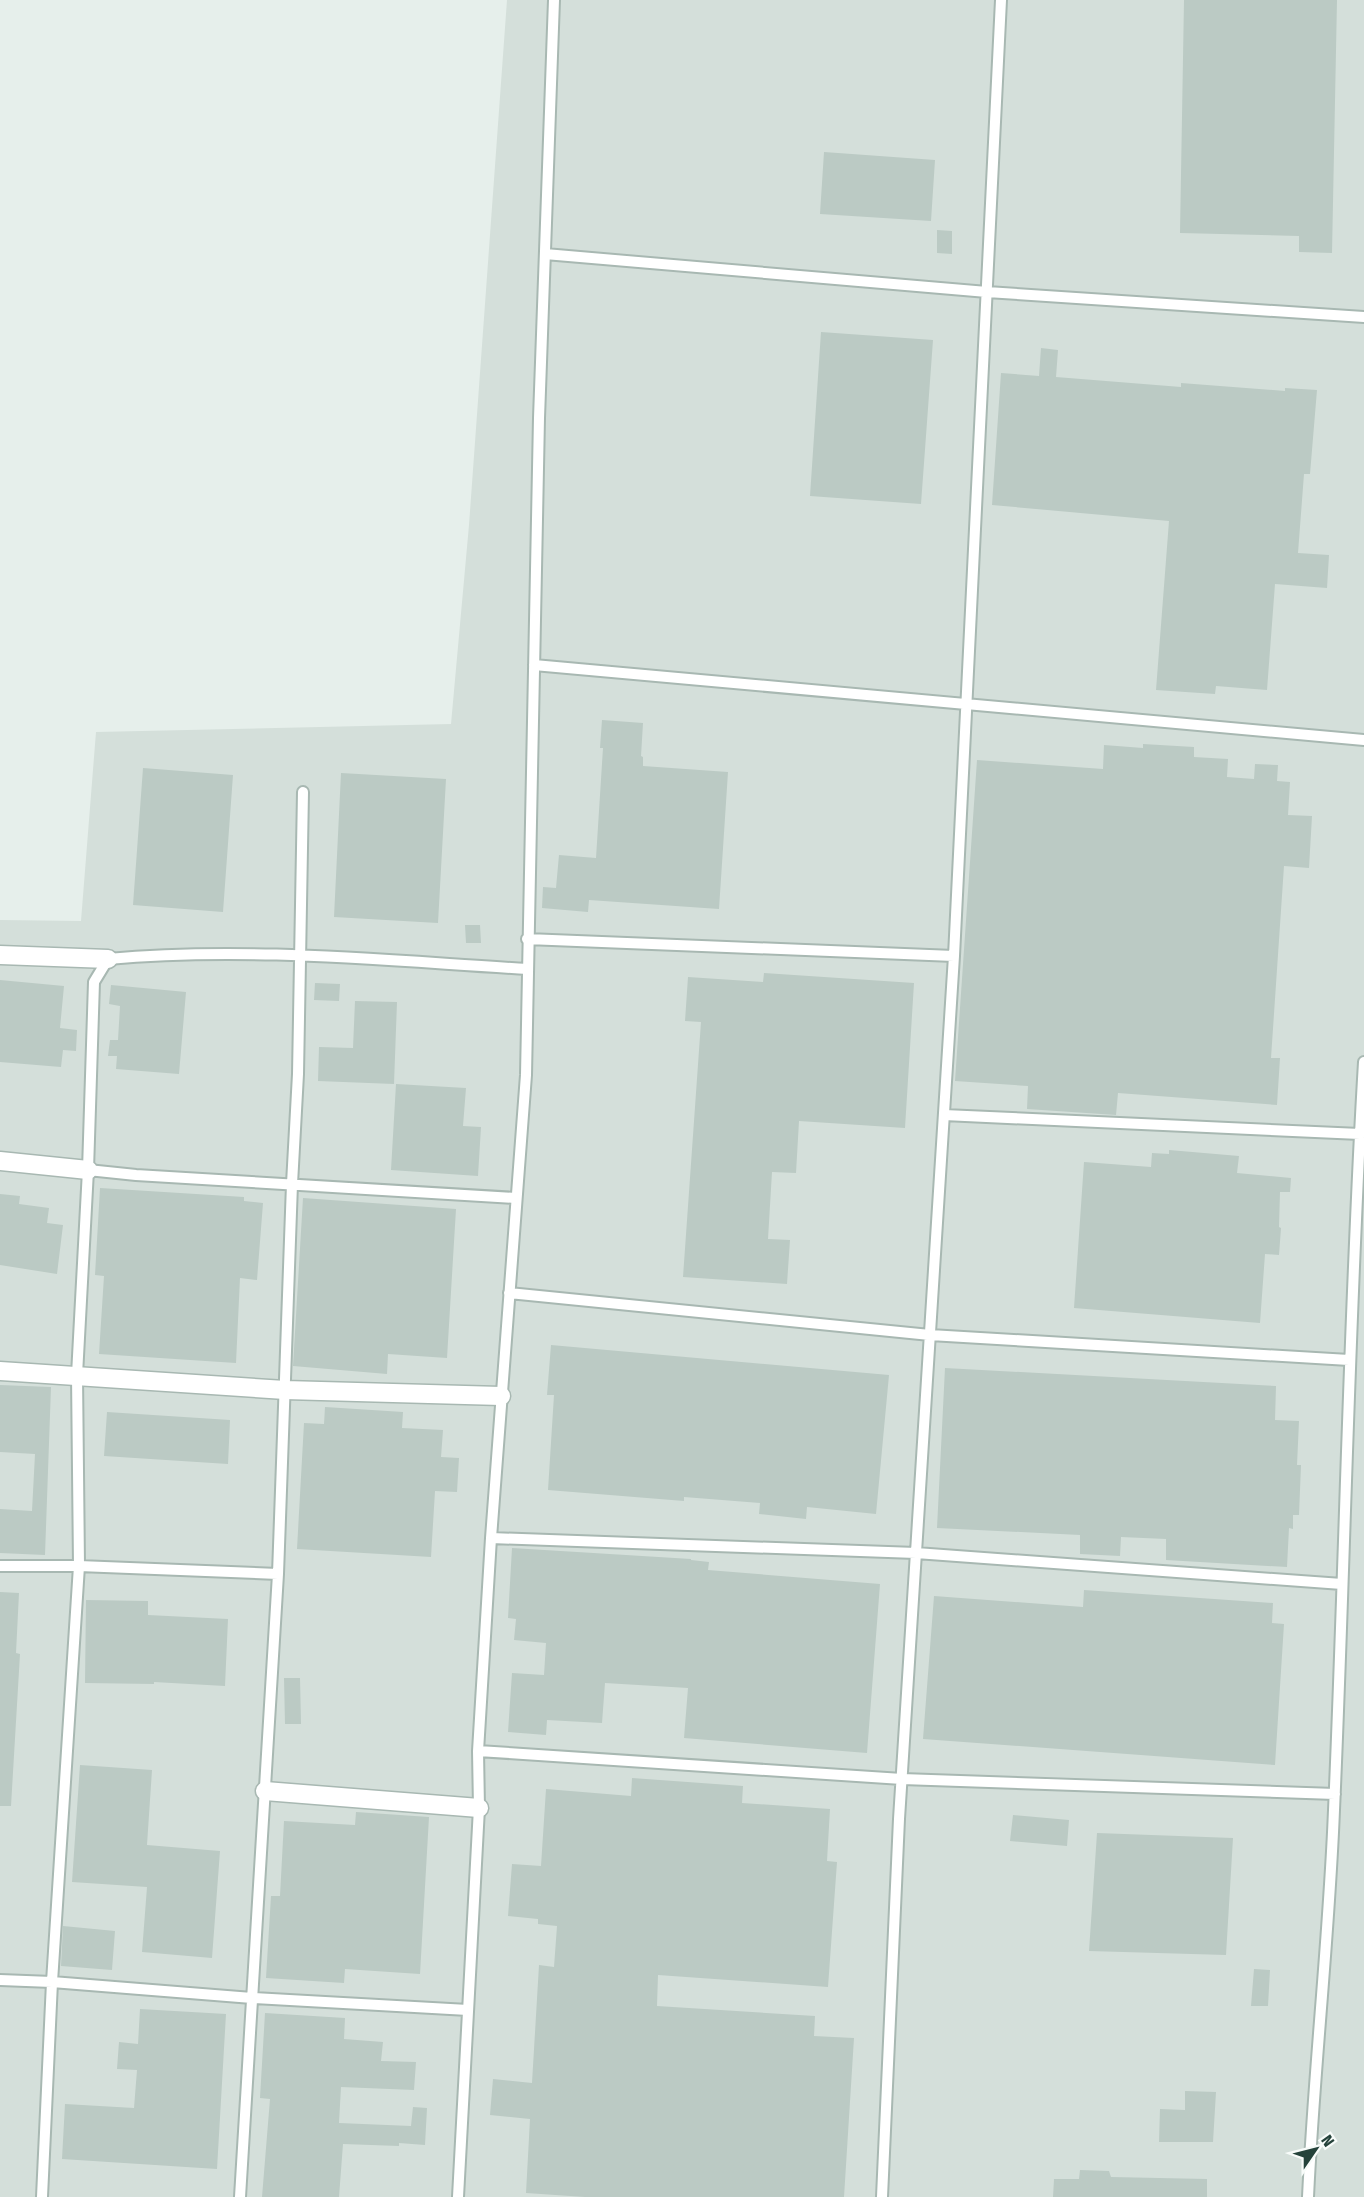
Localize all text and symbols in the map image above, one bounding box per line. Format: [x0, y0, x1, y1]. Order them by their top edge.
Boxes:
north arrow [1286, 2119, 1346, 2179]
text: N [1317, 2131, 1338, 2150]

